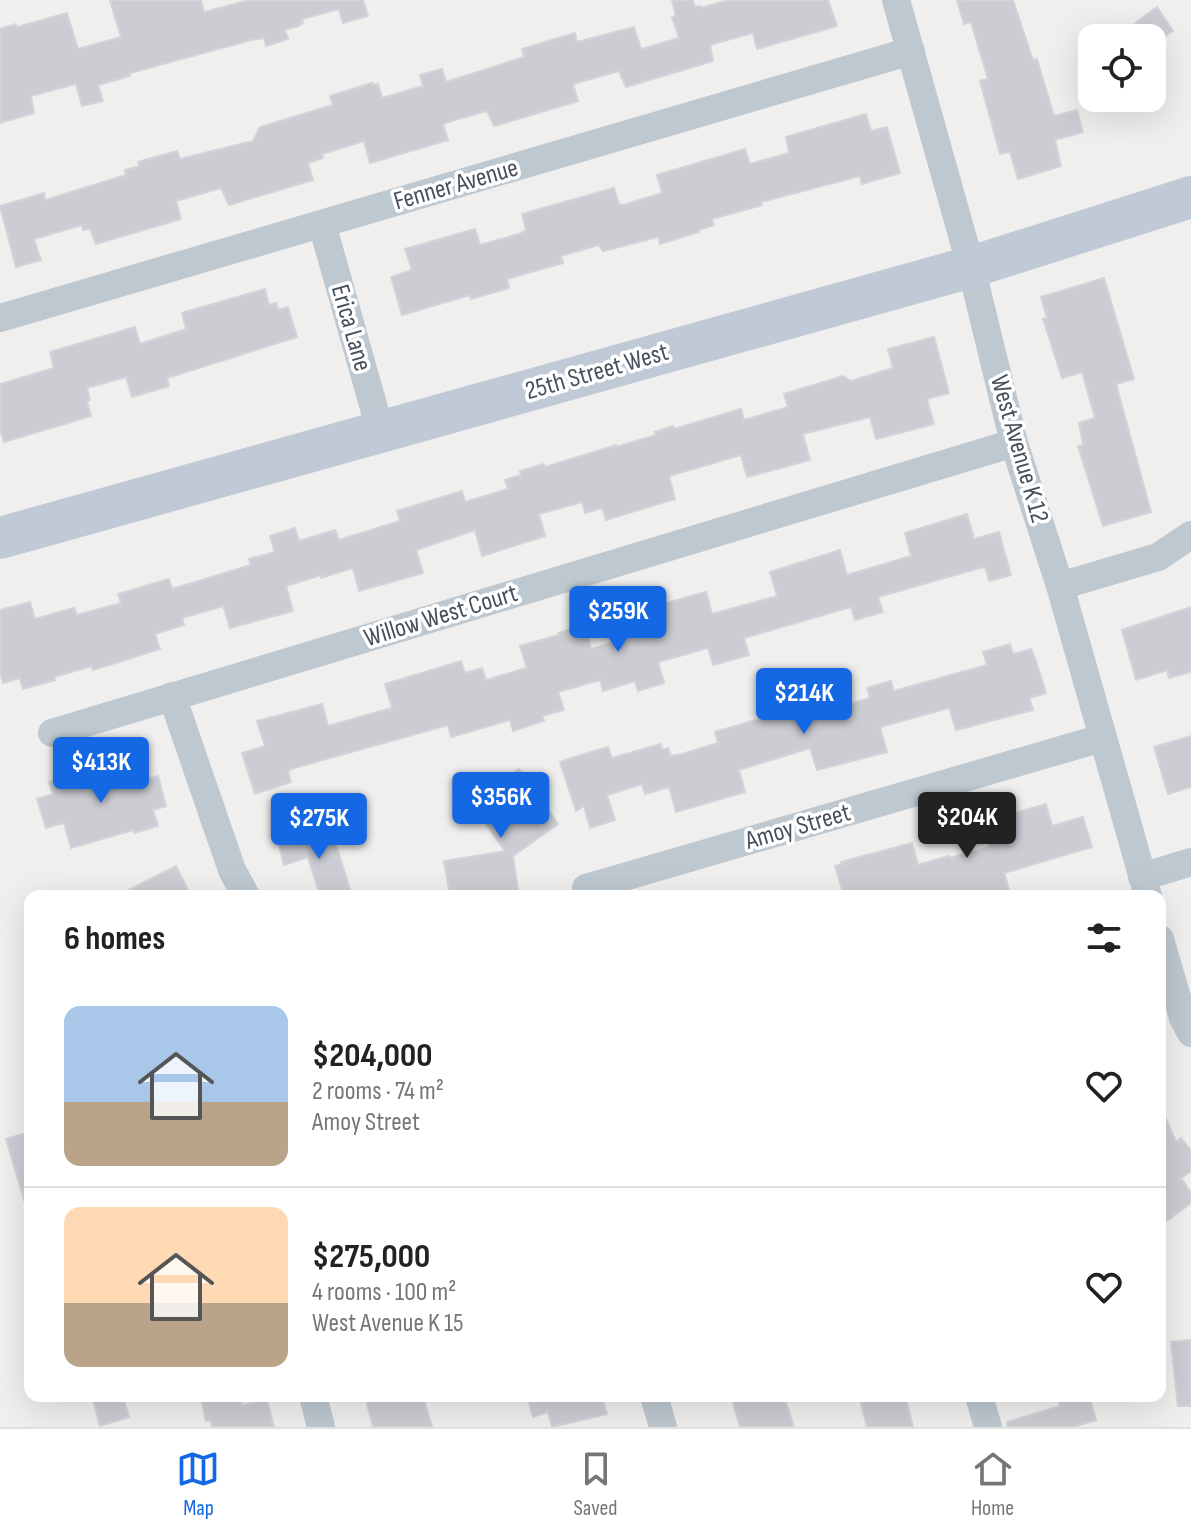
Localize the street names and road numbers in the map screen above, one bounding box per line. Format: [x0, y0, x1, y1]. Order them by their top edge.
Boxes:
street label: Fenner Avenue [390, 152, 522, 218]
street label: Erica Lane [324, 281, 378, 375]
street label: 25th Street West [522, 337, 672, 407]
street label: West Avenue K 12 [983, 372, 1055, 526]
street label: Willow West Court [360, 578, 522, 654]
street label: Amoy Street [741, 797, 854, 857]

